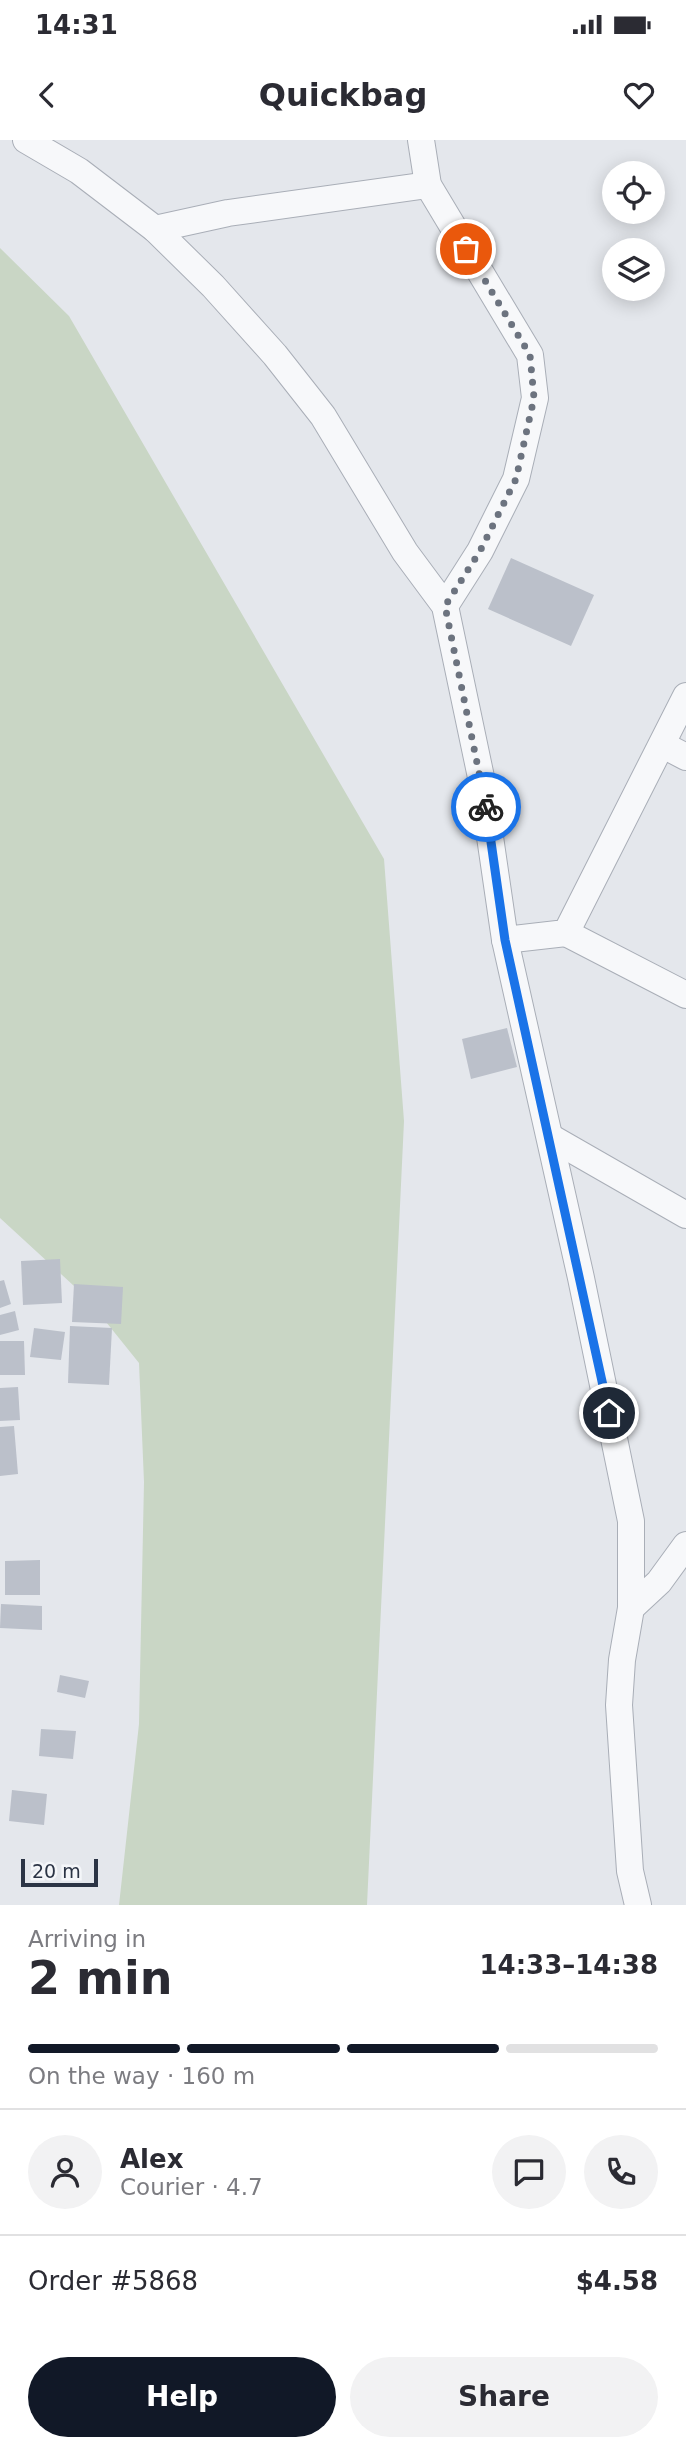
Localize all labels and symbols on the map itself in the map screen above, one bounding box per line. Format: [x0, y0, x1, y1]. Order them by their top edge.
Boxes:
pin [436, 219, 496, 279]
courier [451, 772, 521, 842]
pin [579, 1383, 639, 1443]
scale bar [21, 1856, 98, 1888]

